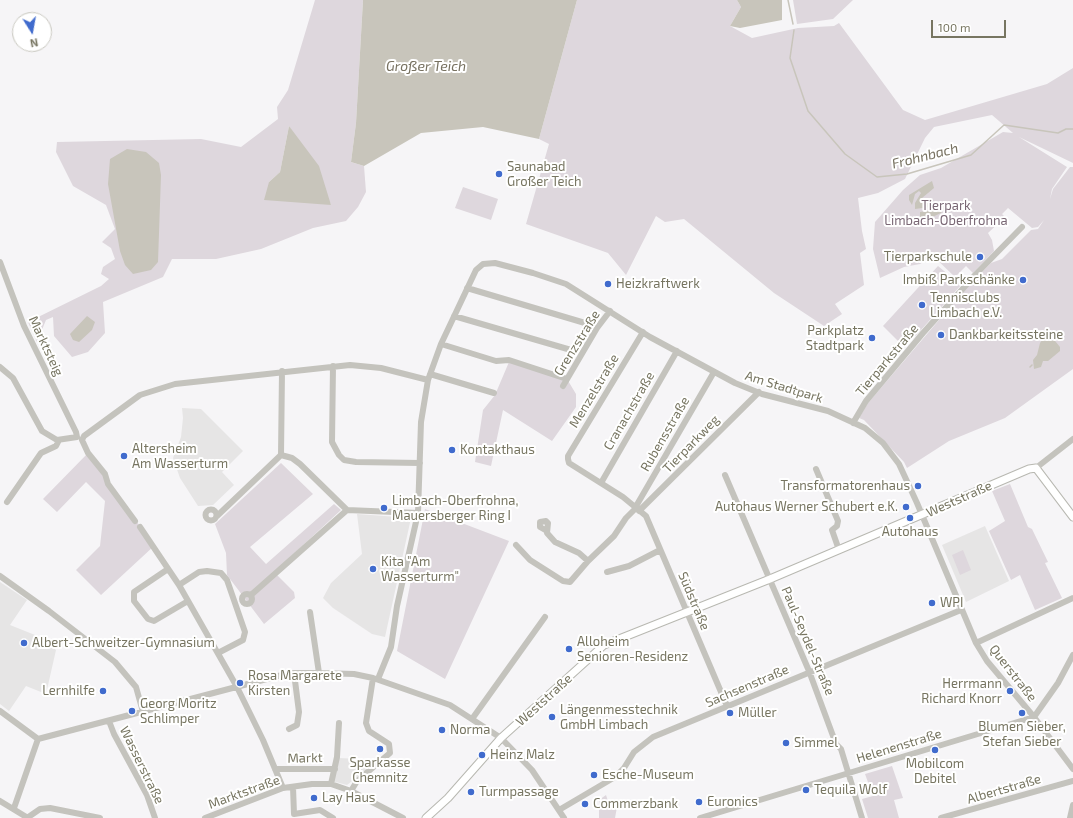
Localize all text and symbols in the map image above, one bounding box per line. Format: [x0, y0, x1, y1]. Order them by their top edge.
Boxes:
north arrow [12, 12, 52, 52]
scale bar [933, 12, 1008, 38]
text: 100 m [938, 20, 970, 34]
text: N [29, 36, 39, 50]
water label: Großer Teich [386, 58, 466, 74]
water label: Frohnbach [890, 140, 960, 172]
place label: Saunabad Großer Teich [507, 159, 582, 190]
marker: Saunabad Großer Teich [494, 169, 504, 179]
park label: Tierpark Limbach-Oberfrohna [884, 198, 1008, 229]
place label: Tierparkschule [884, 249, 972, 265]
marker: Tierparkschule [975, 252, 985, 262]
place label: Imbiß Parkschänke [903, 272, 1015, 288]
marker: Imbiß Parkschänke [1018, 275, 1028, 285]
place label: Heizkraftwerk [616, 276, 700, 292]
marker: Heizkraftwerk [603, 279, 613, 289]
place label: Tennisclubs Limbach e.V. [930, 290, 1002, 321]
marker: Tennisclubs Limbach e.V. [917, 300, 927, 310]
street label: Grenzstraße [551, 307, 603, 379]
street label: Marktsteig [25, 314, 67, 378]
street label: Tierparkstraße [852, 321, 922, 399]
place label: Parkplatz Stadtpark [806, 323, 864, 354]
place label: Dankbarkeitssteine [949, 327, 1063, 343]
marker: Dankbarkeitssteine [936, 330, 946, 340]
marker: Parkplatz Stadtpark [867, 333, 877, 343]
street label: Menzelstraße [566, 351, 622, 431]
street label: Am Stadtpark [743, 368, 825, 406]
street label: Cranachstraße [600, 369, 658, 453]
street label: Rubensstraße [637, 394, 693, 474]
street label: Tierparkweg [660, 412, 722, 476]
place label: Altersheim Am Wasserturm [132, 441, 228, 472]
place label: Kontakthaus [460, 442, 535, 458]
marker: Kontakthaus [447, 445, 457, 455]
marker: Altersheim Am Wasserturm [119, 451, 129, 461]
place label: Transformatorenhaus [781, 478, 910, 494]
street label: Weststraße [924, 478, 994, 520]
marker: Transformatorenhaus [913, 481, 923, 491]
place label: Limbach-Oberfrohna, Mauersberger Ring I [392, 493, 518, 524]
place label: Autohaus Werner Schubert e.K. [715, 499, 898, 515]
marker: Autohaus Werner Schubert e.K. [901, 502, 911, 512]
marker: Limbach-Oberfrohna, Mauersberger Ring I [379, 503, 389, 513]
marker: Autohaus [905, 513, 915, 523]
place label: Autohaus [882, 524, 938, 540]
place label: Kita "Am Wasserturm" [381, 554, 459, 585]
marker: Kita "Am Wasserturm" [368, 564, 378, 574]
street label: Südstraße [675, 570, 713, 632]
street label: Paul-Seydel-Straße [778, 584, 838, 698]
place label: WPI [940, 595, 963, 611]
marker: WPI [927, 598, 937, 608]
place label: Alloheim Senioren-Residenz [577, 634, 688, 665]
place label: Albert-Schweitzer-Gymnasium [32, 635, 215, 651]
marker: Albert-Schweitzer-Gymnasium [19, 638, 29, 648]
street label: Querstraße [986, 641, 1040, 705]
marker: Alloheim Senioren-Residenz [564, 644, 574, 654]
street label: Sachsenstraße [703, 661, 791, 711]
place label: Rosa Margarete Kirsten [248, 668, 342, 699]
street label: Weststraße [513, 671, 575, 729]
place label: Herrmann Richard Knorr [921, 676, 1002, 707]
marker: Rosa Margarete Kirsten [235, 678, 245, 688]
place label: Lernhilfe [42, 683, 95, 699]
marker: Lernhilfe [98, 686, 108, 696]
marker: Herrmann Richard Knorr [1005, 686, 1015, 696]
place label: Georg Moritz Schlimper [140, 696, 217, 727]
place label: Längenmesstechnik GmbH Limbach [560, 702, 678, 733]
place label: Müller [738, 705, 777, 721]
marker: Georg Moritz Schlimper [127, 706, 137, 716]
marker: Müller [725, 708, 735, 718]
marker: Blumen Sieber, Stefan Sieber [1017, 708, 1027, 718]
marker: Längenmesstechnik GmbH Limbach [547, 712, 557, 722]
place label: Blumen Sieber, Stefan Sieber [978, 719, 1066, 750]
place label: Norma [450, 722, 490, 738]
street label: Wasserstraße [116, 724, 168, 806]
marker: Norma [437, 725, 447, 735]
street label: Helenenstraße [855, 726, 943, 766]
place label: Simmel [794, 735, 838, 751]
marker: Simmel [781, 738, 791, 748]
marker: Sparkasse Chemnitz [375, 744, 385, 754]
marker: Mobilcom Debitel [930, 745, 940, 755]
place label: Heinz Malz [490, 747, 555, 763]
street label: Markt [287, 750, 323, 766]
marker: Heinz Malz [477, 750, 487, 760]
place label: Sparkasse Chemnitz [349, 755, 411, 786]
place label: Mobilcom Debitel [906, 756, 964, 787]
place label: Esche-Museum [602, 767, 694, 783]
marker: Esche-Museum [589, 770, 599, 780]
street label: Albertstraße [965, 771, 1043, 807]
street label: Marktstraße [206, 772, 282, 812]
place label: Tequila Wolf [814, 782, 887, 798]
place label: Turmpassage [479, 784, 559, 800]
marker: Tequila Wolf [801, 785, 811, 795]
marker: Turmpassage [466, 787, 476, 797]
place label: Lay Haus [322, 790, 375, 806]
marker: Lay Haus [309, 793, 319, 803]
place label: Euronics [707, 794, 758, 810]
place label: Commerzbank [593, 796, 678, 812]
marker: Euronics [694, 797, 704, 807]
marker: Commerzbank [580, 799, 590, 809]

